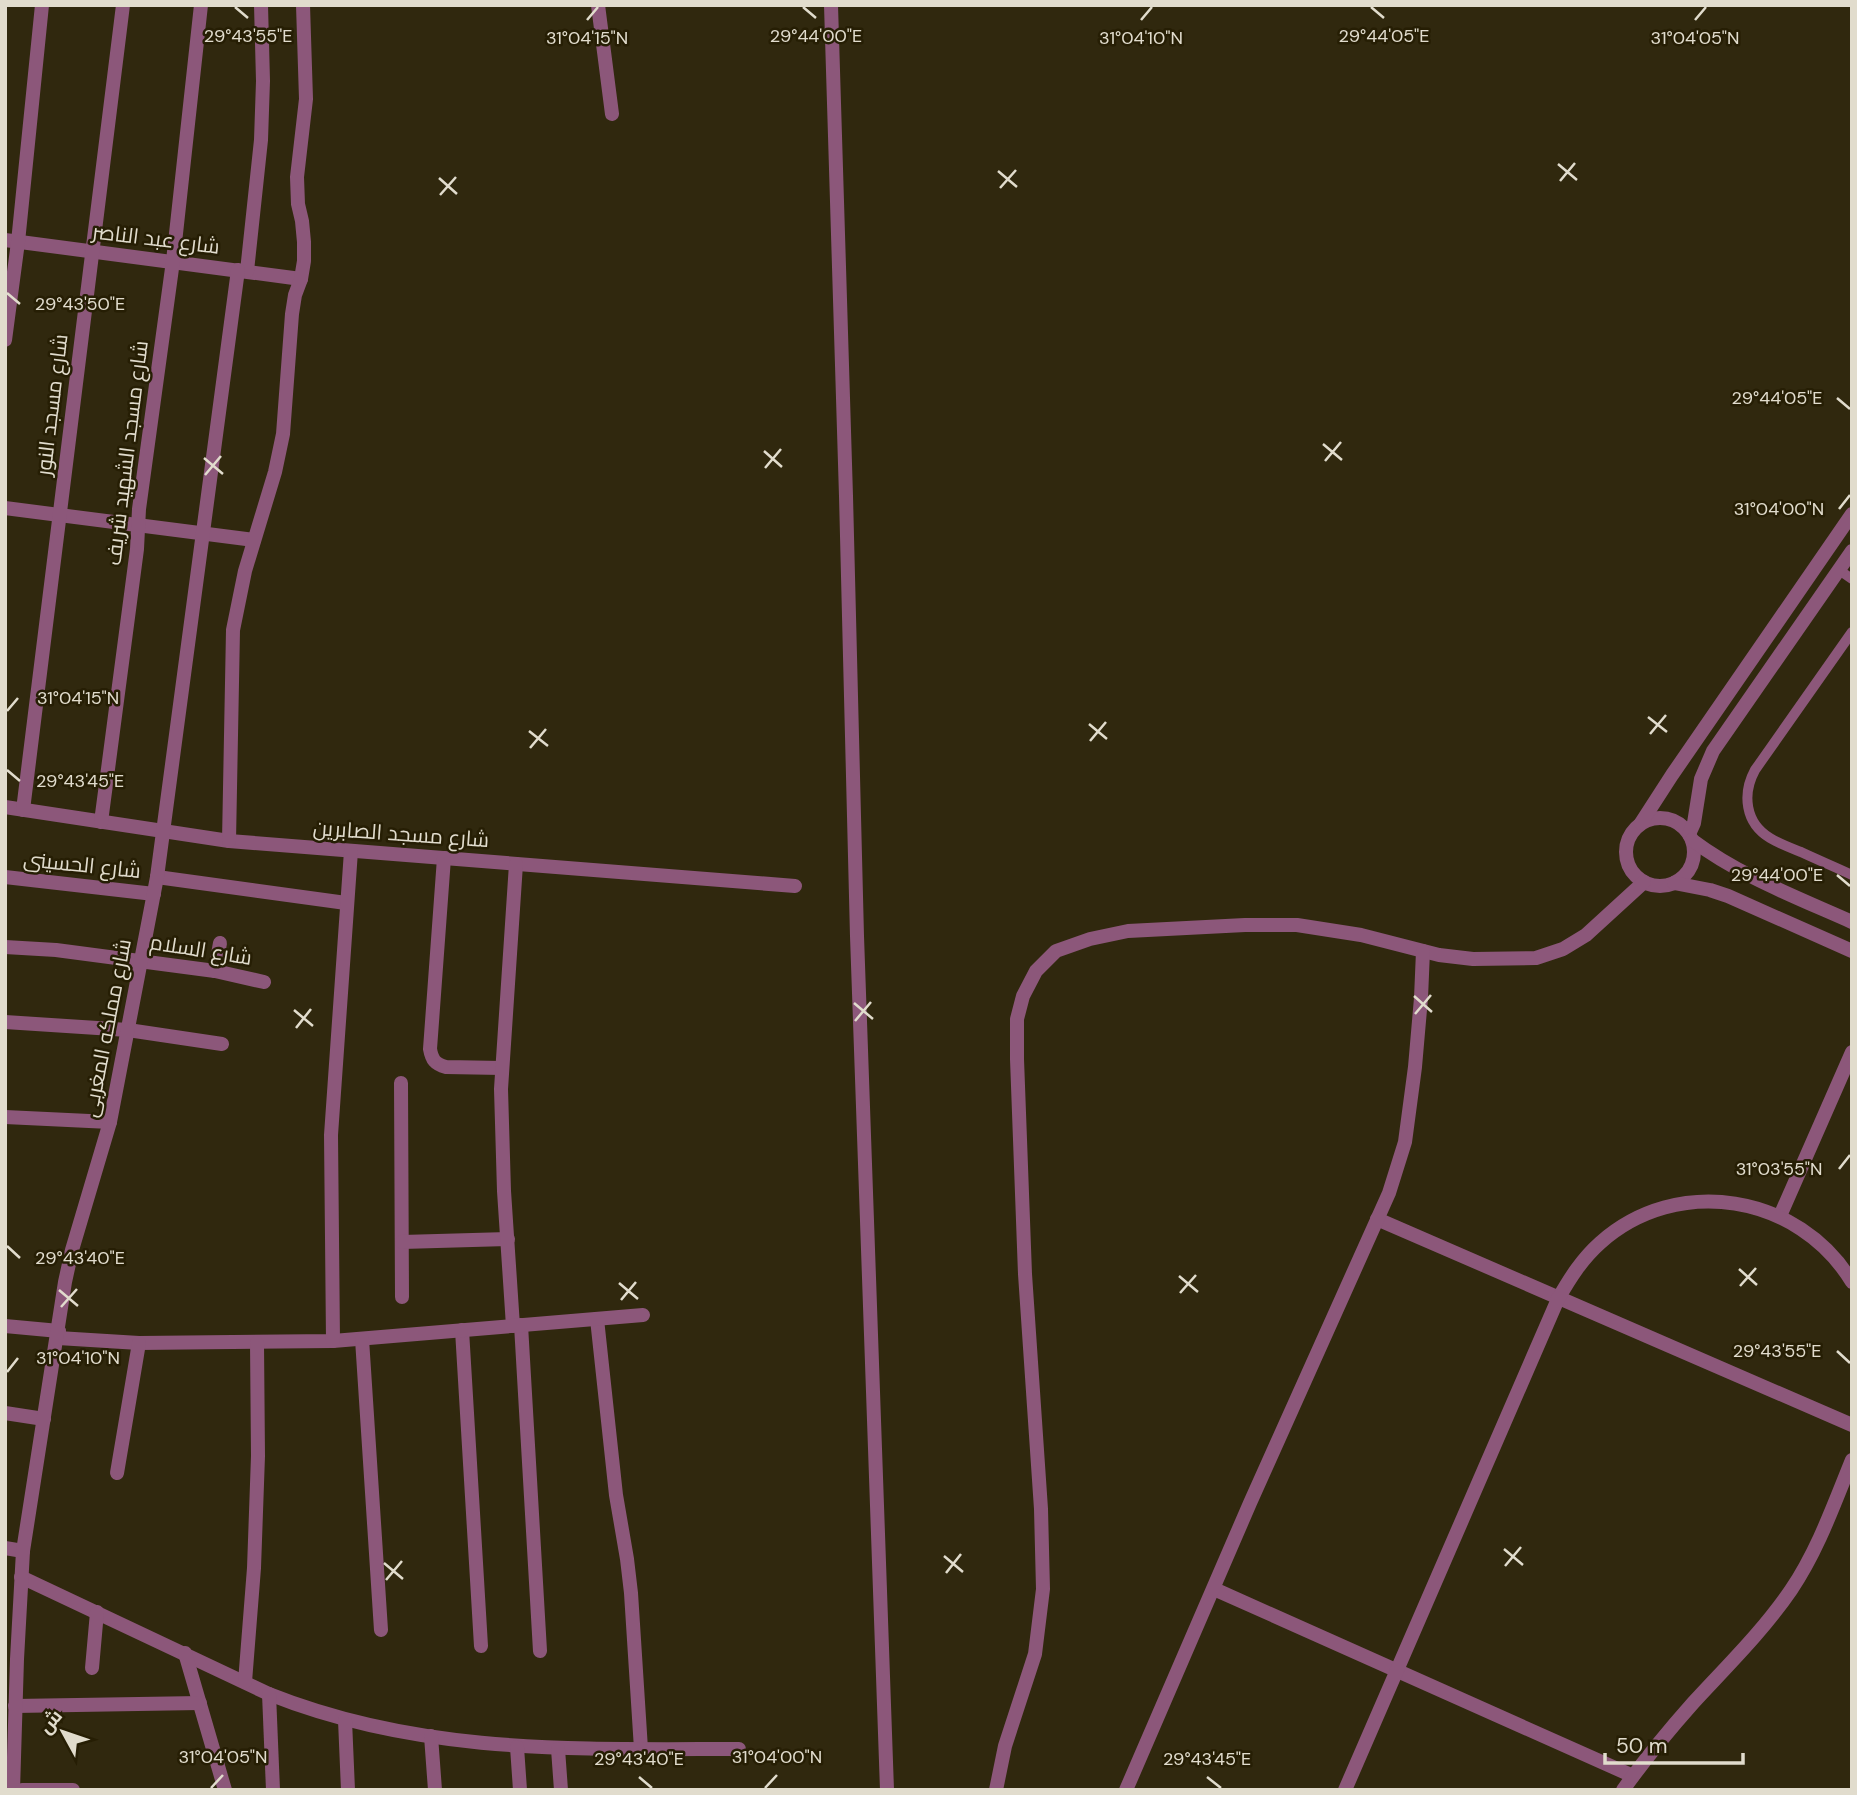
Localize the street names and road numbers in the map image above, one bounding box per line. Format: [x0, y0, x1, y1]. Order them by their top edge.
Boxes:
street label: شارع عبد الناصر [90, 217, 221, 261]
street label: شارع مسجد النور [29, 333, 75, 478]
street label: شارع مسجد الشهيد شريف [99, 339, 155, 567]
street label: شارع مسجد الصابرين [312, 814, 490, 854]
street label: شارع الحسينى [22, 845, 142, 885]
street label: شارع السلام [148, 928, 254, 972]
street label: شارع مملكه المغربى [76, 936, 138, 1120]

